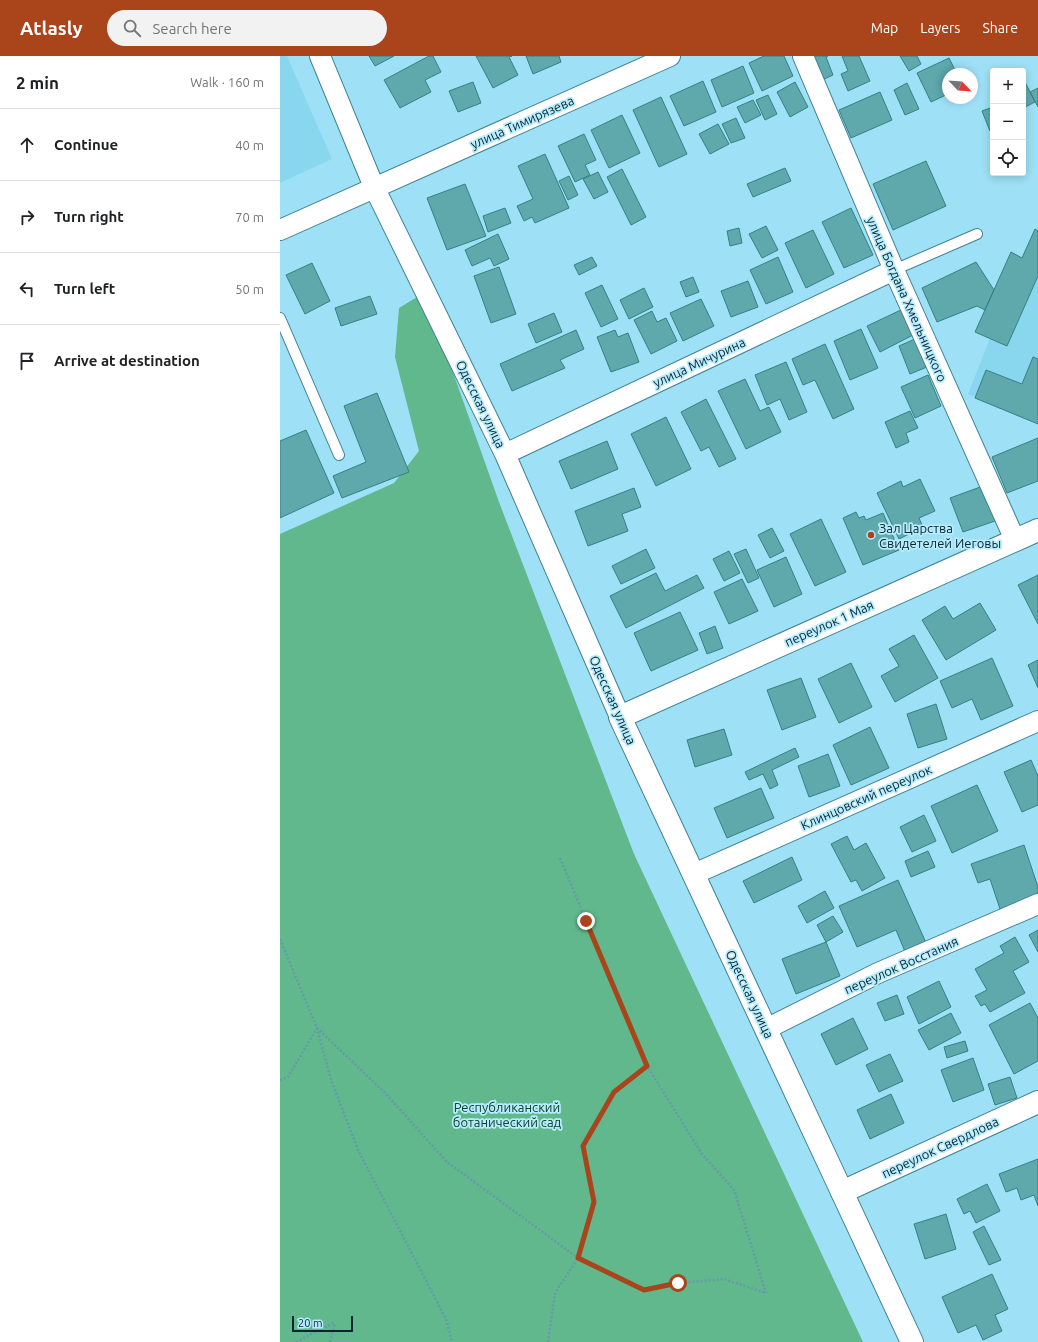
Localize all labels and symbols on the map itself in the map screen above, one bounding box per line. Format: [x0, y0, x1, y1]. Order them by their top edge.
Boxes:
north arrow [942, 68, 978, 104]
street label: улица Тимирязева [468, 93, 576, 151]
street label: улица Богдана Хмельницкого [864, 214, 950, 384]
street label: улица Мичурина [651, 334, 747, 390]
street label: Одесская улица [454, 358, 508, 450]
place label: Зал Царства Свидетелей Иеговы [879, 521, 1001, 550]
marker: Зал Царства Свидетелей Иеговы [866, 530, 876, 540]
street label: переулок 1 Мая [782, 597, 876, 649]
street label: Одесская улица [587, 653, 639, 747]
street label: Клинцовский переулок [798, 762, 934, 832]
route end [577, 912, 595, 930]
street label: переулок Восстания [842, 934, 960, 996]
street label: Одесская улица [723, 948, 777, 1040]
park label: Республиканский ботанический сад [453, 1100, 562, 1129]
street label: переулок Свердлова [879, 1114, 1001, 1180]
route start [669, 1274, 687, 1292]
scale bar [292, 1314, 353, 1333]

